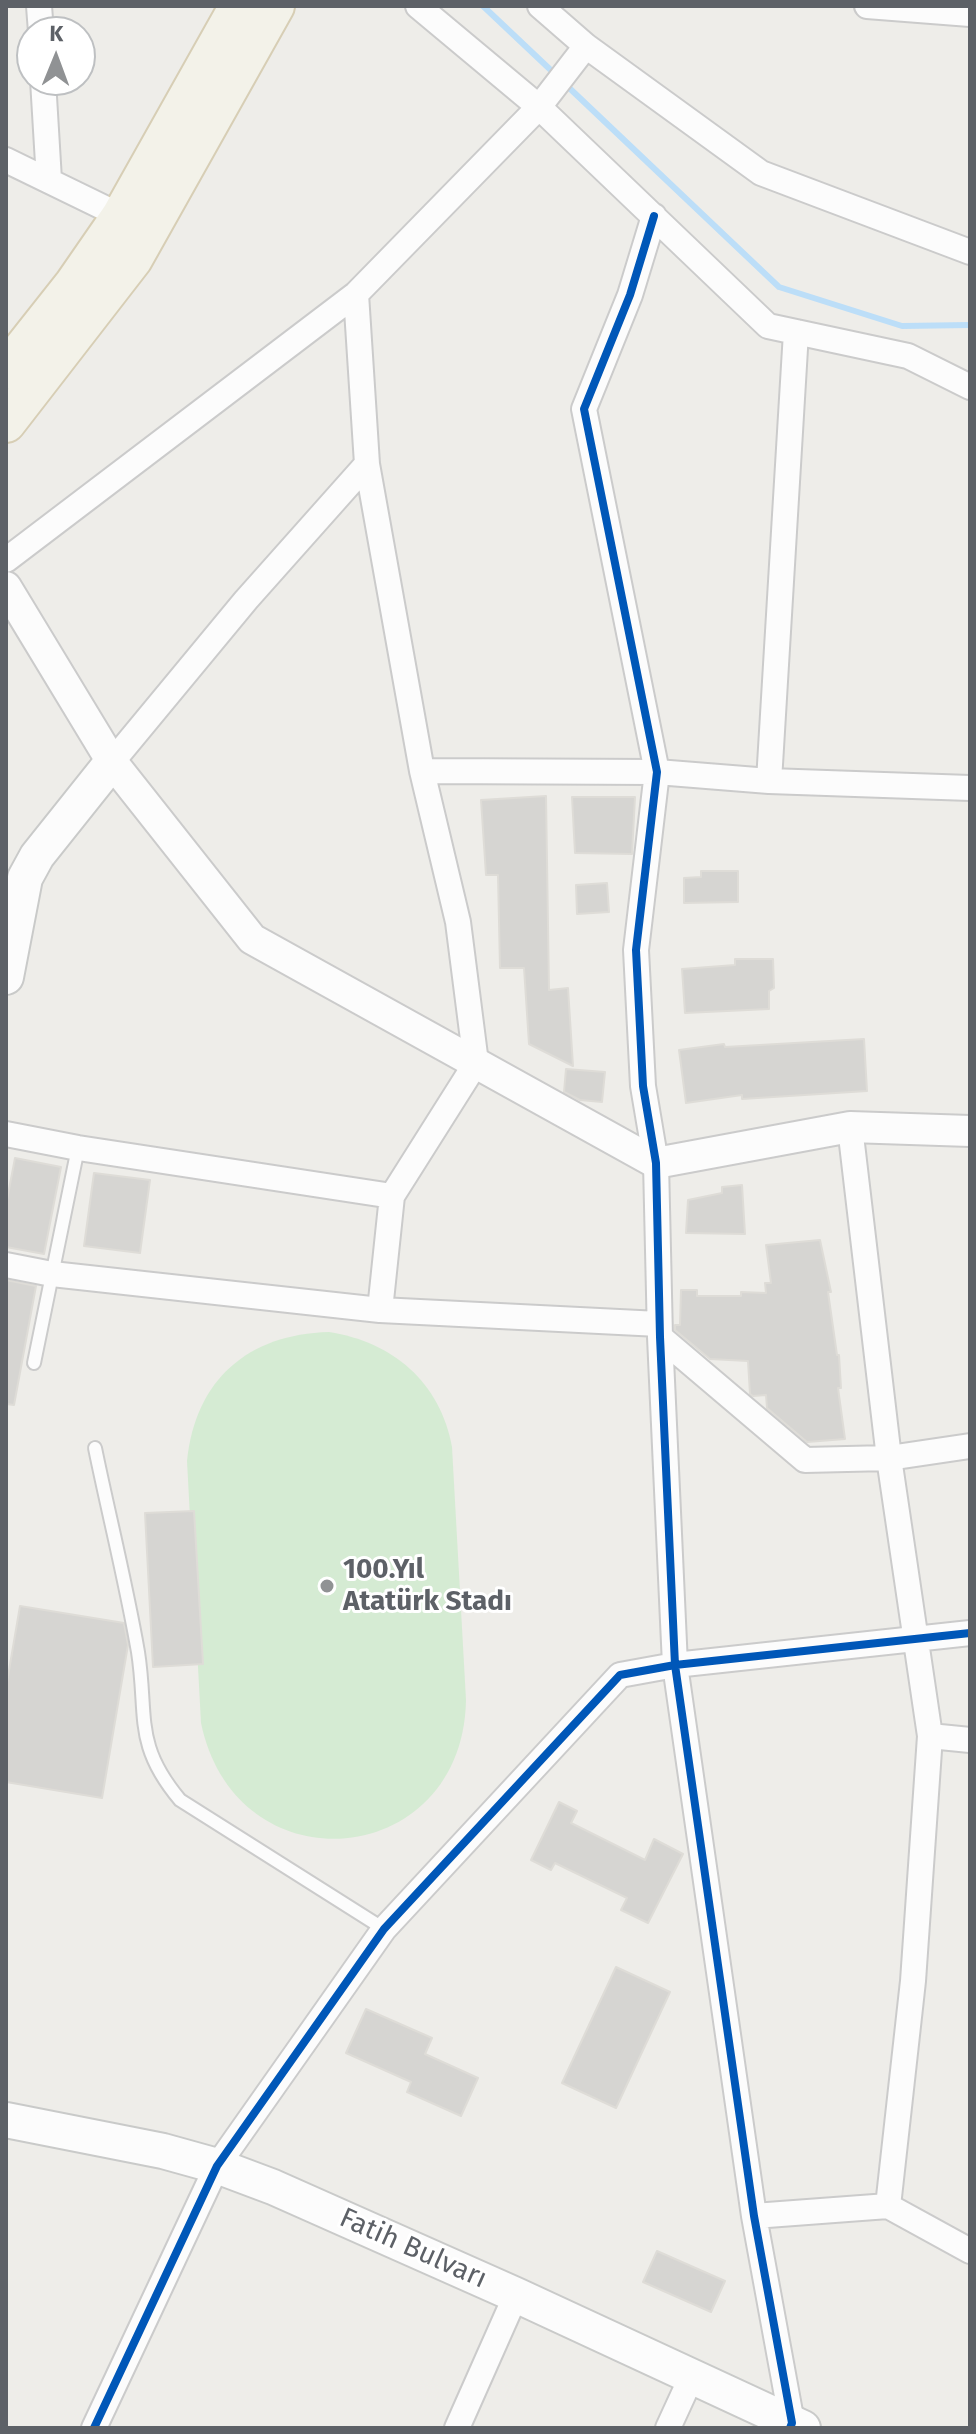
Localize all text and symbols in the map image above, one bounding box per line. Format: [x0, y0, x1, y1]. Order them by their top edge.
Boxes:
north arrow [16, 16, 96, 96]
text: K [49, 20, 64, 47]
place label: 100.Yıl Atatürk Stadı [343, 1553, 512, 1619]
marker: 100.Yıl Atatürk Stadı [318, 1577, 336, 1595]
street label: Fatih Bulvarı [334, 2202, 492, 2296]

